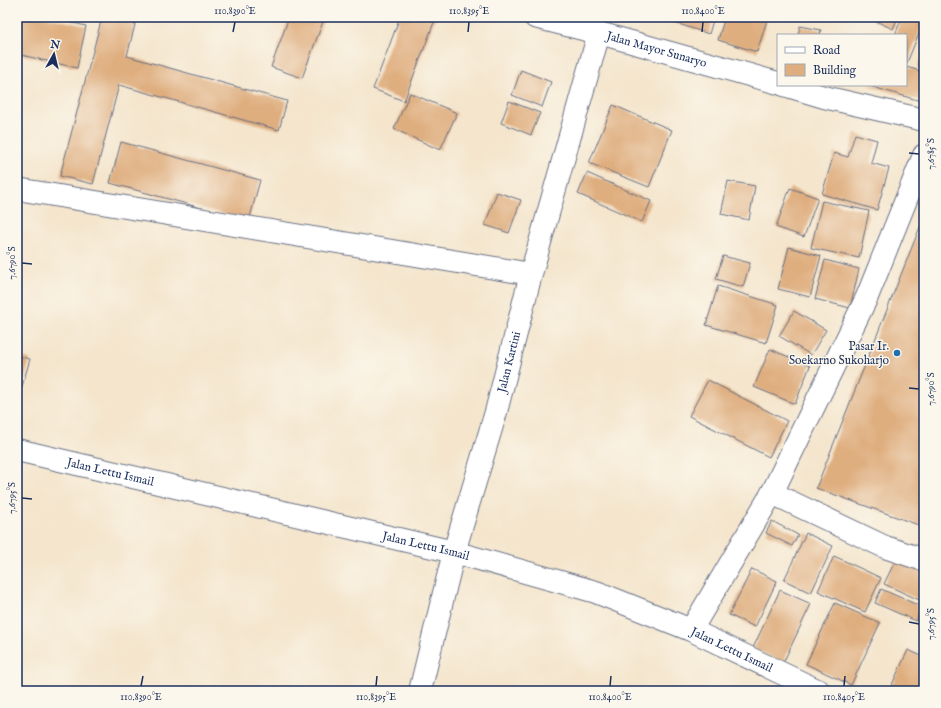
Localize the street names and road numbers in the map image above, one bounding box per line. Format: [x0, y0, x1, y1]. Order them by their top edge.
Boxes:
street label: Jalan Mayor Sunaryo [603, 28, 709, 71]
street label: Jalan Kartini [494, 330, 524, 396]
street label: Jalan Lettu Ismail [63, 454, 156, 490]
street label: Jalan Lettu Ismail [379, 528, 472, 564]
street label: Jalan Lettu Ismail [686, 623, 776, 676]

